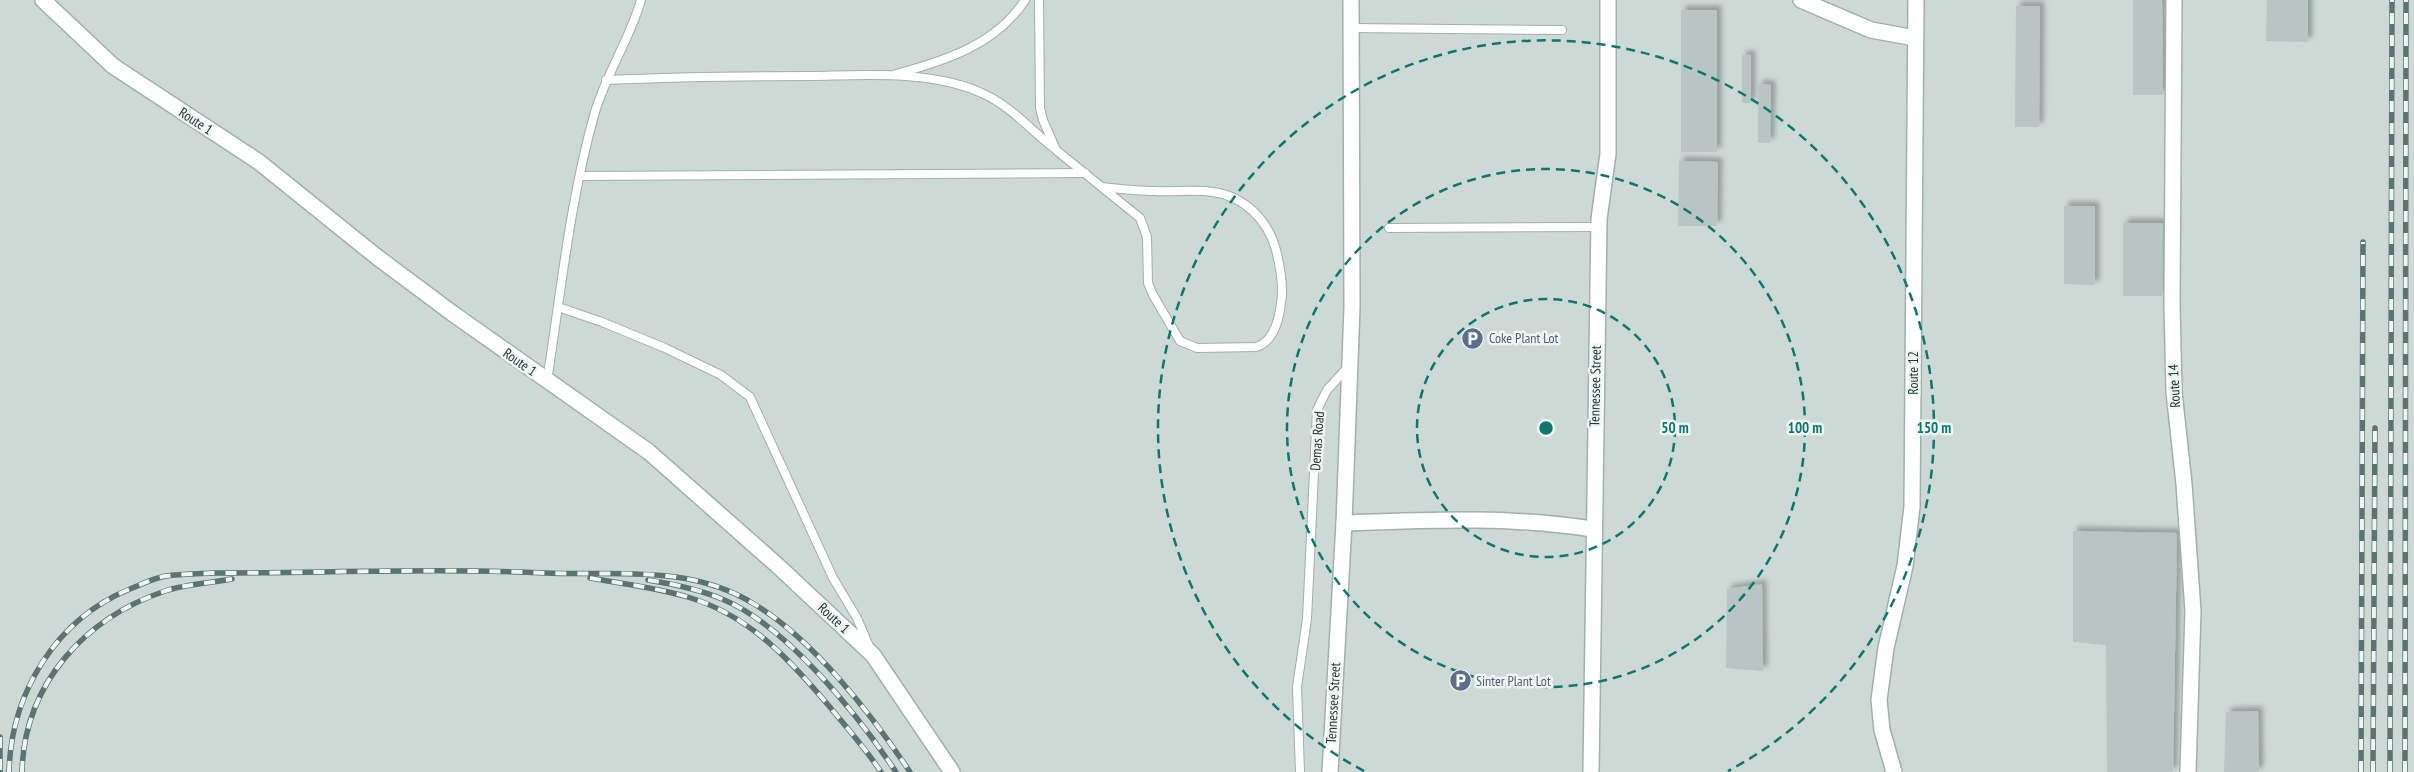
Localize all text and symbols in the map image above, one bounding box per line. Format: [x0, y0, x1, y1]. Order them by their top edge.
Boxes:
street label: Route 1 [176, 103, 216, 139]
parking icon: Coke Plant Lot [1461, 326, 1485, 350]
place label: Coke Plant Lot [1489, 329, 1558, 347]
street label: Route 1 [500, 344, 540, 380]
street label: Tennessee Street [1585, 345, 1605, 427]
street label: Route 12 [1904, 351, 1922, 395]
street label: Route 14 [2164, 363, 2184, 408]
street label: Demas Road [1306, 411, 1328, 471]
text: 50 m [1661, 418, 1689, 437]
text: 100 m [1788, 418, 1822, 437]
text: 150 m [1917, 418, 1951, 437]
centre of rings [1537, 419, 1555, 437]
street label: Route 1 [814, 599, 854, 637]
street label: Tennessee Street [1322, 662, 1344, 744]
parking icon: Sinter Plant Lot [1448, 669, 1472, 693]
place label: Sinter Plant Lot [1476, 672, 1551, 690]

